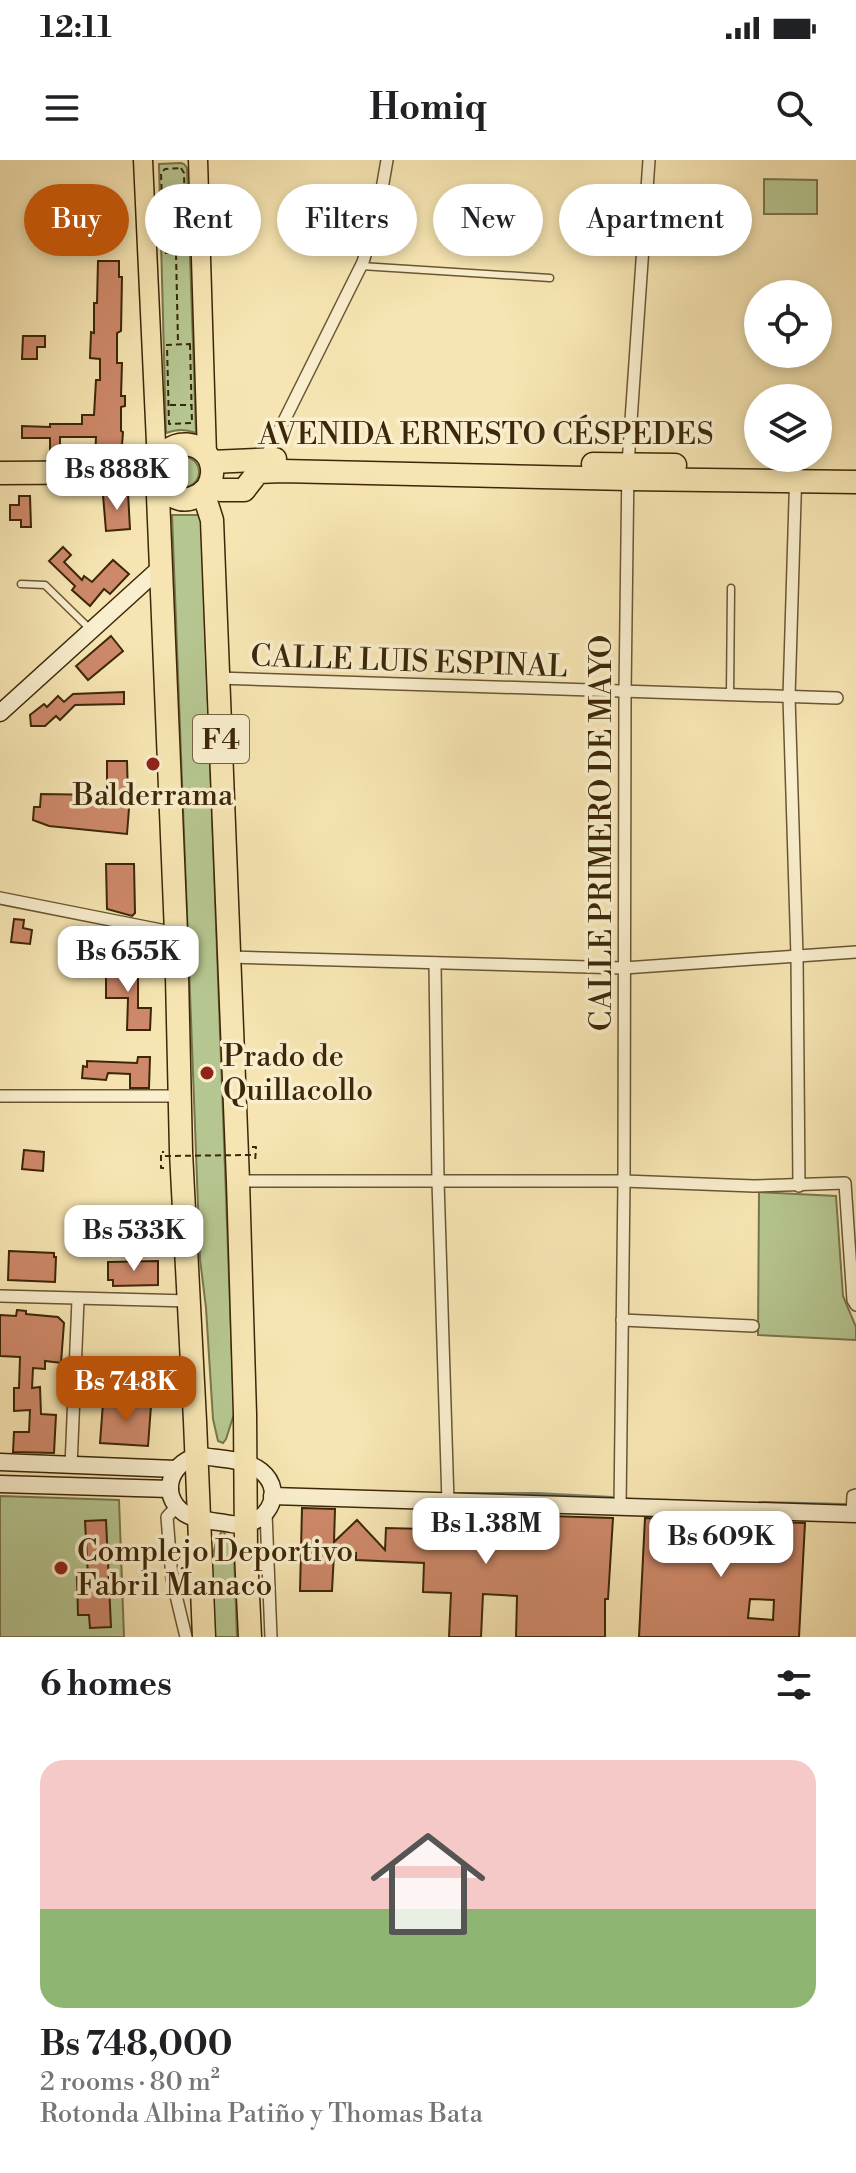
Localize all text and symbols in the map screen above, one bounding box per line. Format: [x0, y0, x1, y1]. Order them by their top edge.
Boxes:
text: 12:11 [40, 9, 112, 47]
icon: menu [40, 86, 84, 130]
text: Homiq [369, 86, 487, 131]
icon: search [772, 86, 816, 130]
chip: Buy [24, 184, 129, 256]
chip: Rent [145, 184, 261, 256]
chip: Filters [277, 184, 417, 256]
chip: New [433, 184, 543, 256]
chip: Apartment [559, 184, 752, 256]
map controls [744, 280, 832, 472]
button: locate [744, 280, 832, 368]
button: layers [744, 384, 832, 472]
street label: AVENIDA ERNESTO CÉSPEDES [257, 414, 714, 454]
pin: Bs 888K [43, 444, 191, 512]
text: Bs 888K [64, 454, 170, 486]
street label: CALLE PRIMERO DE MAYO [583, 635, 621, 1031]
street label: CALLE LUIS ESPINAL [250, 637, 568, 687]
road number: F4 [193, 715, 249, 763]
marker: Balderrama [144, 755, 162, 773]
place label: Balderrama [72, 777, 234, 815]
pin: Bs 655K [54, 926, 202, 994]
text: Bs 655K [76, 936, 180, 968]
place label: Prado de Quillacollo [223, 1038, 373, 1110]
marker: Prado de Quillacollo [198, 1064, 216, 1082]
pin: Bs 533K [60, 1205, 208, 1273]
text: Bs 533K [82, 1215, 186, 1247]
pin: Bs 748K [52, 1356, 200, 1424]
text: Bs 748K [74, 1366, 178, 1398]
pin: Bs 1.38M [403, 1498, 569, 1566]
text: Bs 1.38M [431, 1508, 541, 1540]
pin: Bs 609K [647, 1511, 795, 1579]
text: Bs 609K [667, 1521, 775, 1553]
place label: Complejo Deportivo Fabril Manaco [77, 1533, 353, 1605]
marker: Complejo Deportivo Fabril Manaco [52, 1559, 70, 1577]
icon: filters [772, 1663, 816, 1707]
text: 6 homes [40, 1664, 172, 1706]
icon: home [356, 1812, 500, 1956]
text: Bs 748,000 [40, 2024, 233, 2066]
text: 2 rooms · 80 m² [40, 2066, 220, 2098]
text: Rotonda Albina Patiño y Thomas Bata [40, 2098, 483, 2130]

